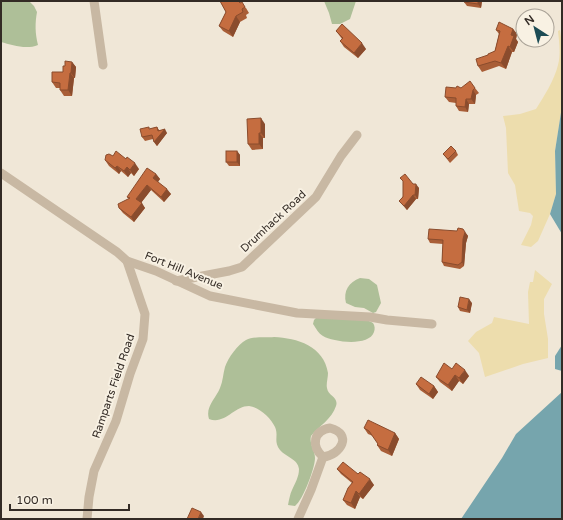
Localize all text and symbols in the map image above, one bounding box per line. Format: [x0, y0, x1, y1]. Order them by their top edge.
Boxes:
north arrow [515, 8, 555, 48]
text: N [522, 12, 537, 28]
street label: Drumhack Road [238, 188, 309, 255]
street label: Fort Hill Avenue [143, 249, 225, 292]
street label: Ramparts Field Road [89, 332, 137, 440]
scale bar [10, 486, 129, 512]
text: 100 m [16, 493, 53, 507]

